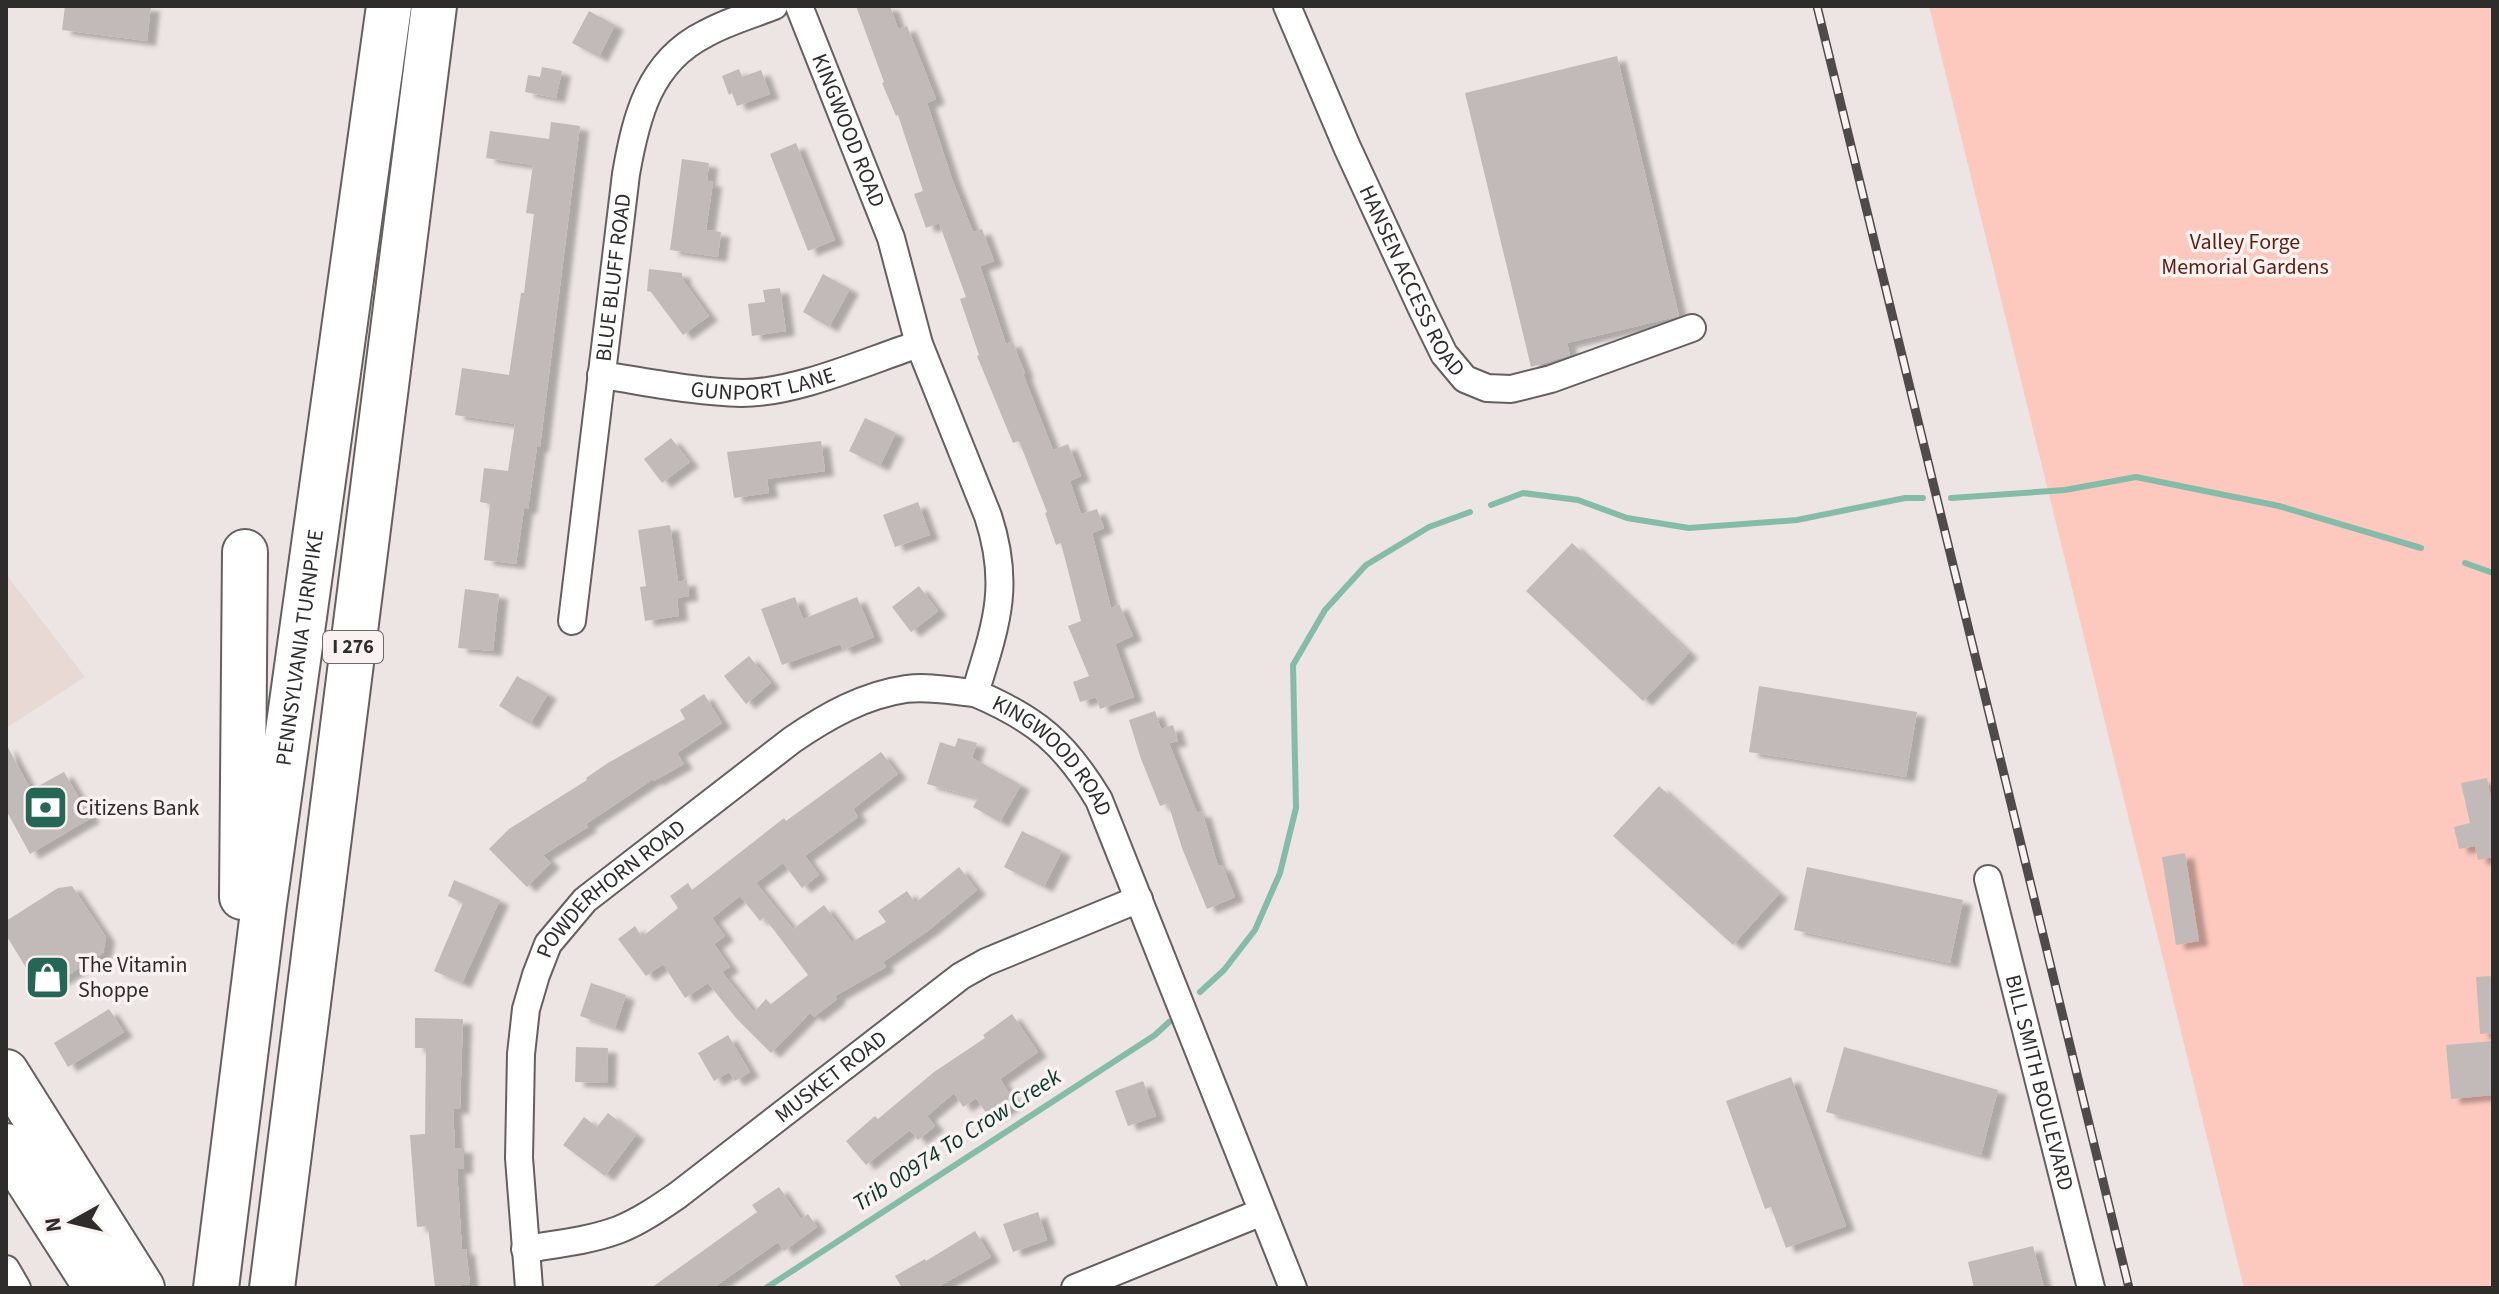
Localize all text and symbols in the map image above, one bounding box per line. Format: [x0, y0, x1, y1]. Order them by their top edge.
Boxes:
street label: KINGWOOD ROAD [803, 49, 893, 212]
street label: HANSEN ACCESS ROAD [1351, 180, 1473, 384]
street label: BLUE BLUFF ROAD [587, 192, 640, 363]
park label: Valley Forge Memorial Gardens [2161, 226, 2329, 283]
street label: GUNPORT LANE [689, 359, 839, 409]
street label: PENNSYLVANIA TURNPIKE [267, 527, 332, 768]
road number: I 276 [323, 631, 383, 663]
street label: KINGWOOD ROAD [987, 687, 1120, 821]
bank icon: Citizens Bank [21, 784, 69, 832]
place label: Citizens Bank [76, 792, 200, 824]
street label: POWDERHORN ROAD [528, 812, 692, 962]
place label: The Vitamin Shoppe [78, 949, 188, 1006]
shop icon: The Vitamin Shoppe [23, 954, 71, 1002]
street label: BILL SMITH BOULEVARD [1997, 971, 2082, 1194]
street label: MUSKET ROAD [768, 1023, 894, 1131]
water label: Trib 00974 To Crow Creek [846, 1059, 1069, 1221]
north arrow [32, 1182, 112, 1262]
text: N [36, 1215, 70, 1234]

